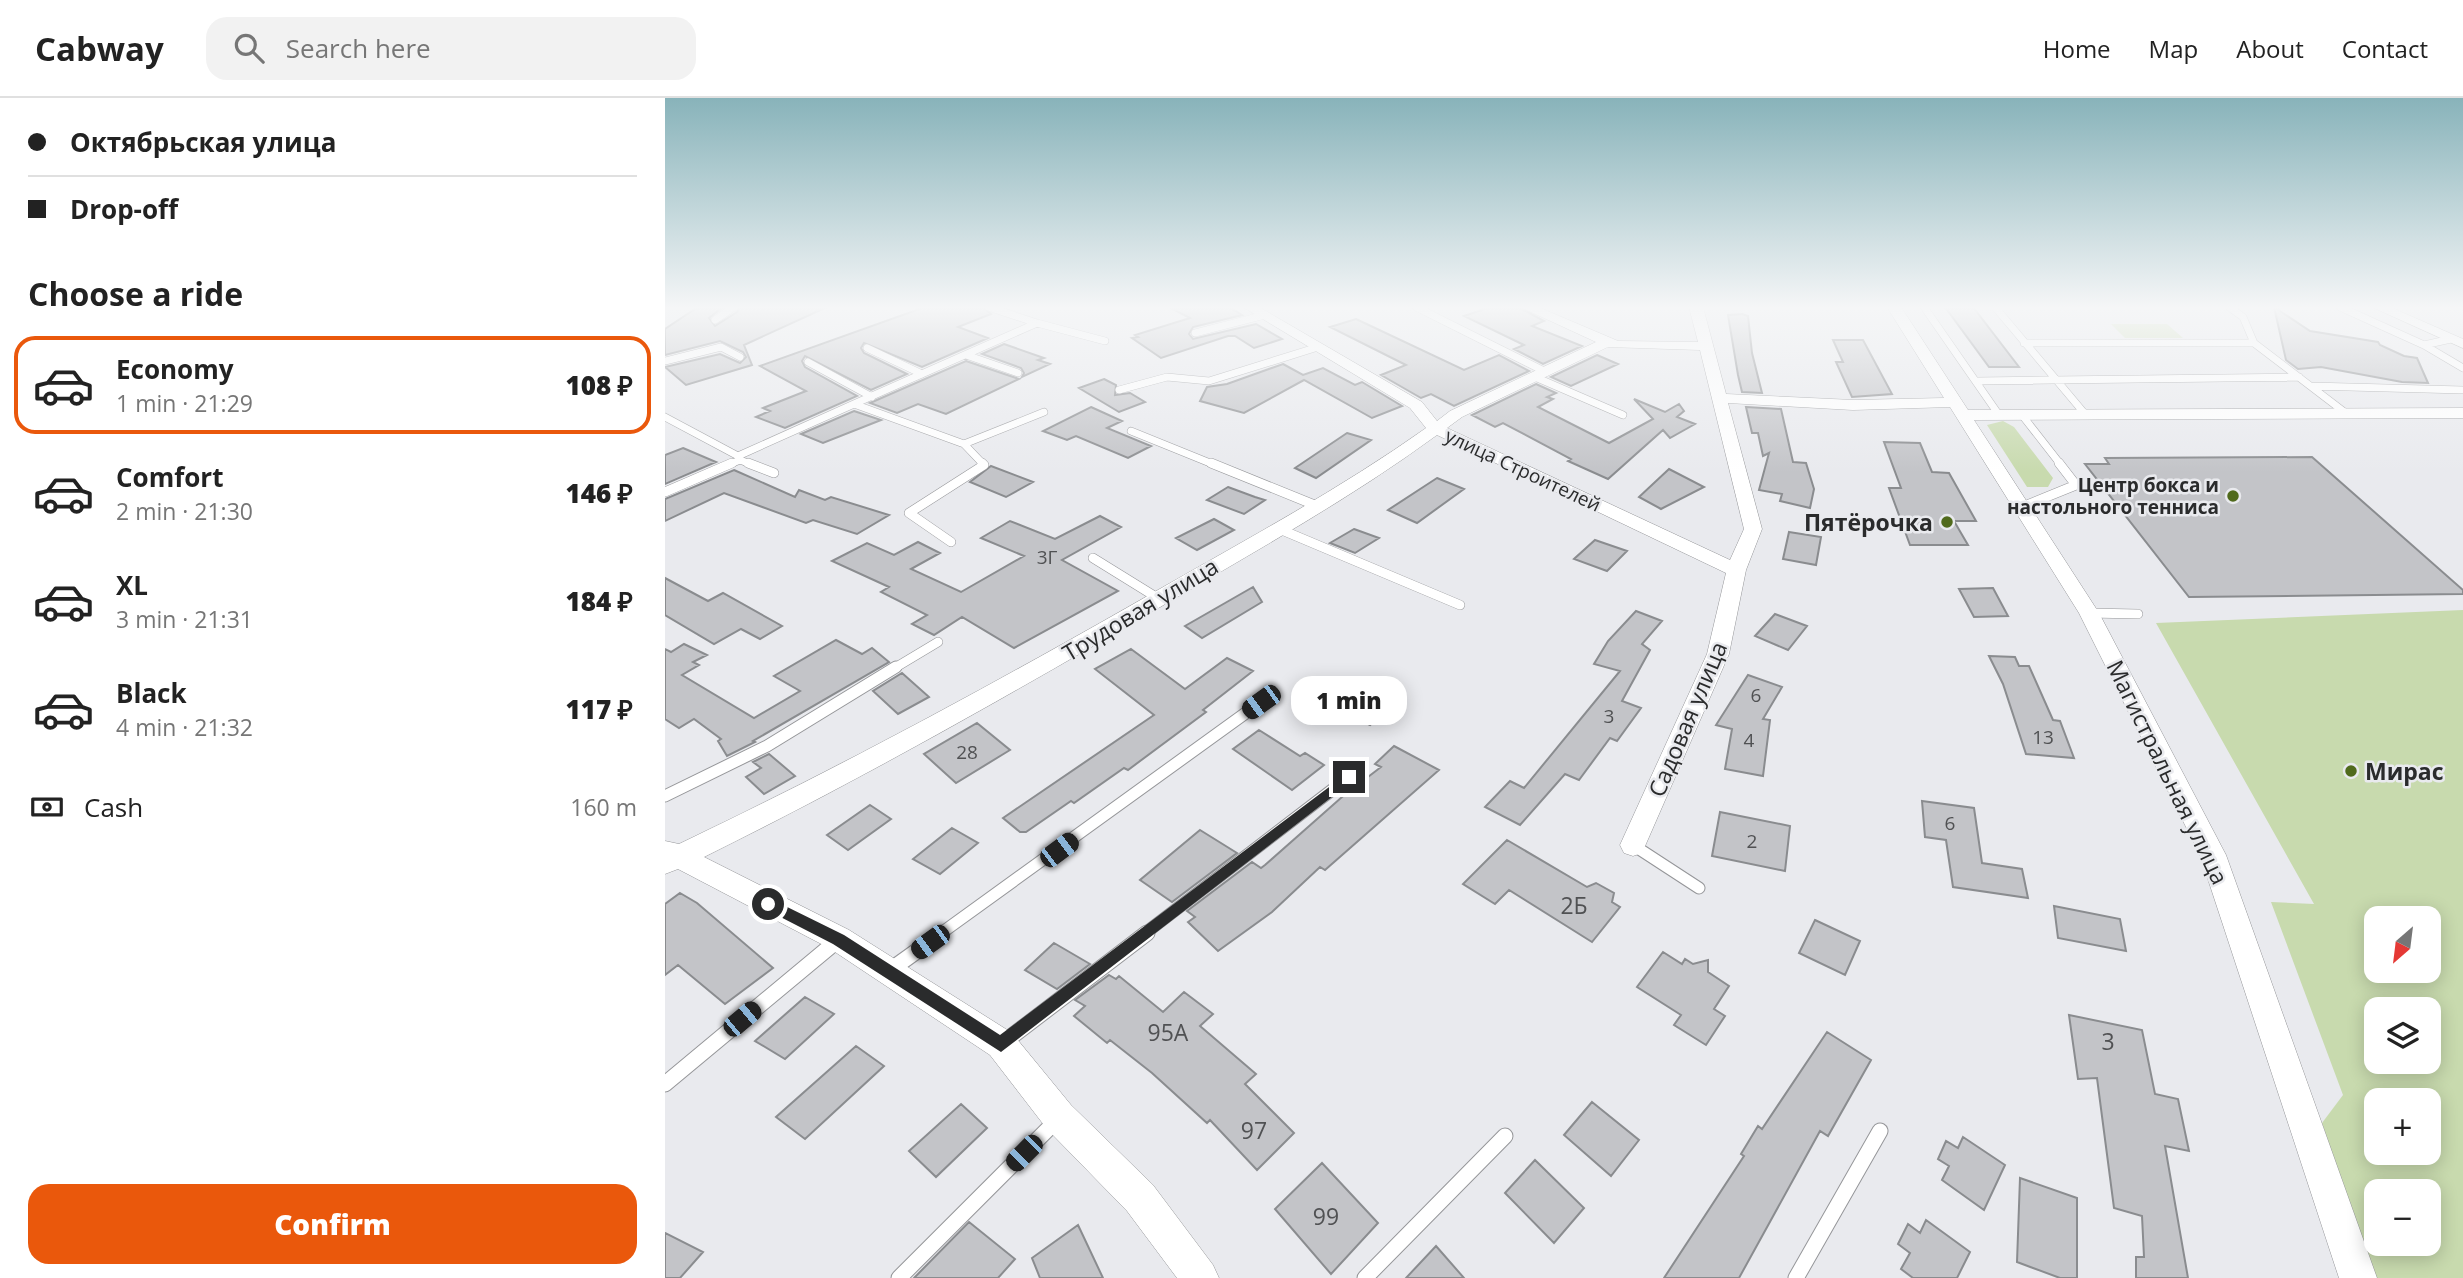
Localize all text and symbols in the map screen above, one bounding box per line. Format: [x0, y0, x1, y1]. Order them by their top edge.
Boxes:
search box [206, 17, 696, 80]
text: Cabway [35, 26, 164, 71]
icon: search [230, 29, 268, 67]
text: Search here [286, 30, 431, 66]
text: Home [2043, 32, 2111, 65]
text: Map [2149, 32, 2198, 65]
text: About [2236, 32, 2304, 65]
text: Contact [2342, 32, 2428, 65]
text: Октябрьская улица [70, 124, 336, 160]
text: Drop-off [70, 191, 178, 227]
text: Choose a ride [28, 272, 243, 315]
text: Economy [116, 351, 234, 387]
icon: car [32, 354, 95, 417]
text: 108 ₽ [565, 367, 633, 403]
text: 1 min · 21:29 [116, 387, 253, 419]
street label: улица Строителей [1441, 422, 1605, 518]
text: Comfort [116, 459, 223, 495]
icon: car [32, 462, 95, 525]
place label: Центр бокса и настольного тенниса [2007, 472, 2219, 520]
text: 146 ₽ [565, 475, 633, 511]
marker: Центр бокса и настольного тенниса [2225, 488, 2241, 504]
text: 2 min · 21:30 [116, 495, 253, 527]
place label: Пятёрочка [1804, 506, 1933, 538]
marker: Пятёрочка [1939, 514, 1955, 530]
house number: 3Г [1037, 544, 1057, 570]
street label: Трудовая улица [1056, 550, 1224, 668]
text: XL [116, 567, 148, 603]
icon: car [32, 570, 95, 633]
text: 184 ₽ [565, 583, 633, 619]
text: 3 min · 21:31 [116, 603, 253, 635]
street label: Садовая улица [1640, 637, 1734, 801]
street label: Магистральная улица [2100, 654, 2236, 890]
text: Black [116, 675, 187, 711]
callout: 1 min [1291, 676, 1407, 724]
icon: car [32, 678, 95, 741]
car [1238, 681, 1285, 723]
house number: 6 [1751, 682, 1761, 708]
text: 1 min [1316, 684, 1382, 716]
text: 117 ₽ [565, 691, 633, 727]
house number: 3 [1604, 703, 1614, 729]
text: 4 min · 21:32 [116, 711, 253, 743]
house number: 13 [2032, 724, 2054, 750]
house number: 4 [1744, 727, 1755, 753]
house number: 28 [956, 739, 978, 765]
place label: Мирас [2365, 755, 2444, 787]
route end [1333, 761, 1365, 793]
marker: Мирас [2343, 763, 2359, 779]
icon: cash [28, 788, 66, 826]
text: Cash [84, 789, 143, 825]
text: 160 m [570, 791, 637, 823]
house number: 6 [1945, 810, 1955, 836]
house number: 2 [1747, 828, 1757, 854]
car [1036, 829, 1083, 871]
route start [752, 888, 784, 920]
house number: 2Б [1560, 889, 1588, 921]
north arrow [2364, 906, 2441, 984]
map controls [2364, 906, 2441, 1256]
car [907, 921, 954, 963]
car [720, 997, 765, 1041]
button: layers [2364, 997, 2441, 1074]
house number: 95А [1148, 1016, 1189, 1048]
house number: 3 [2101, 1025, 2115, 1057]
button: + [2364, 1088, 2441, 1165]
house number: 97 [1241, 1114, 1267, 1146]
car [1002, 1131, 1047, 1175]
button: − [2364, 1179, 2441, 1256]
button: Confirm [28, 1184, 637, 1264]
house number: 99 [1313, 1200, 1339, 1232]

